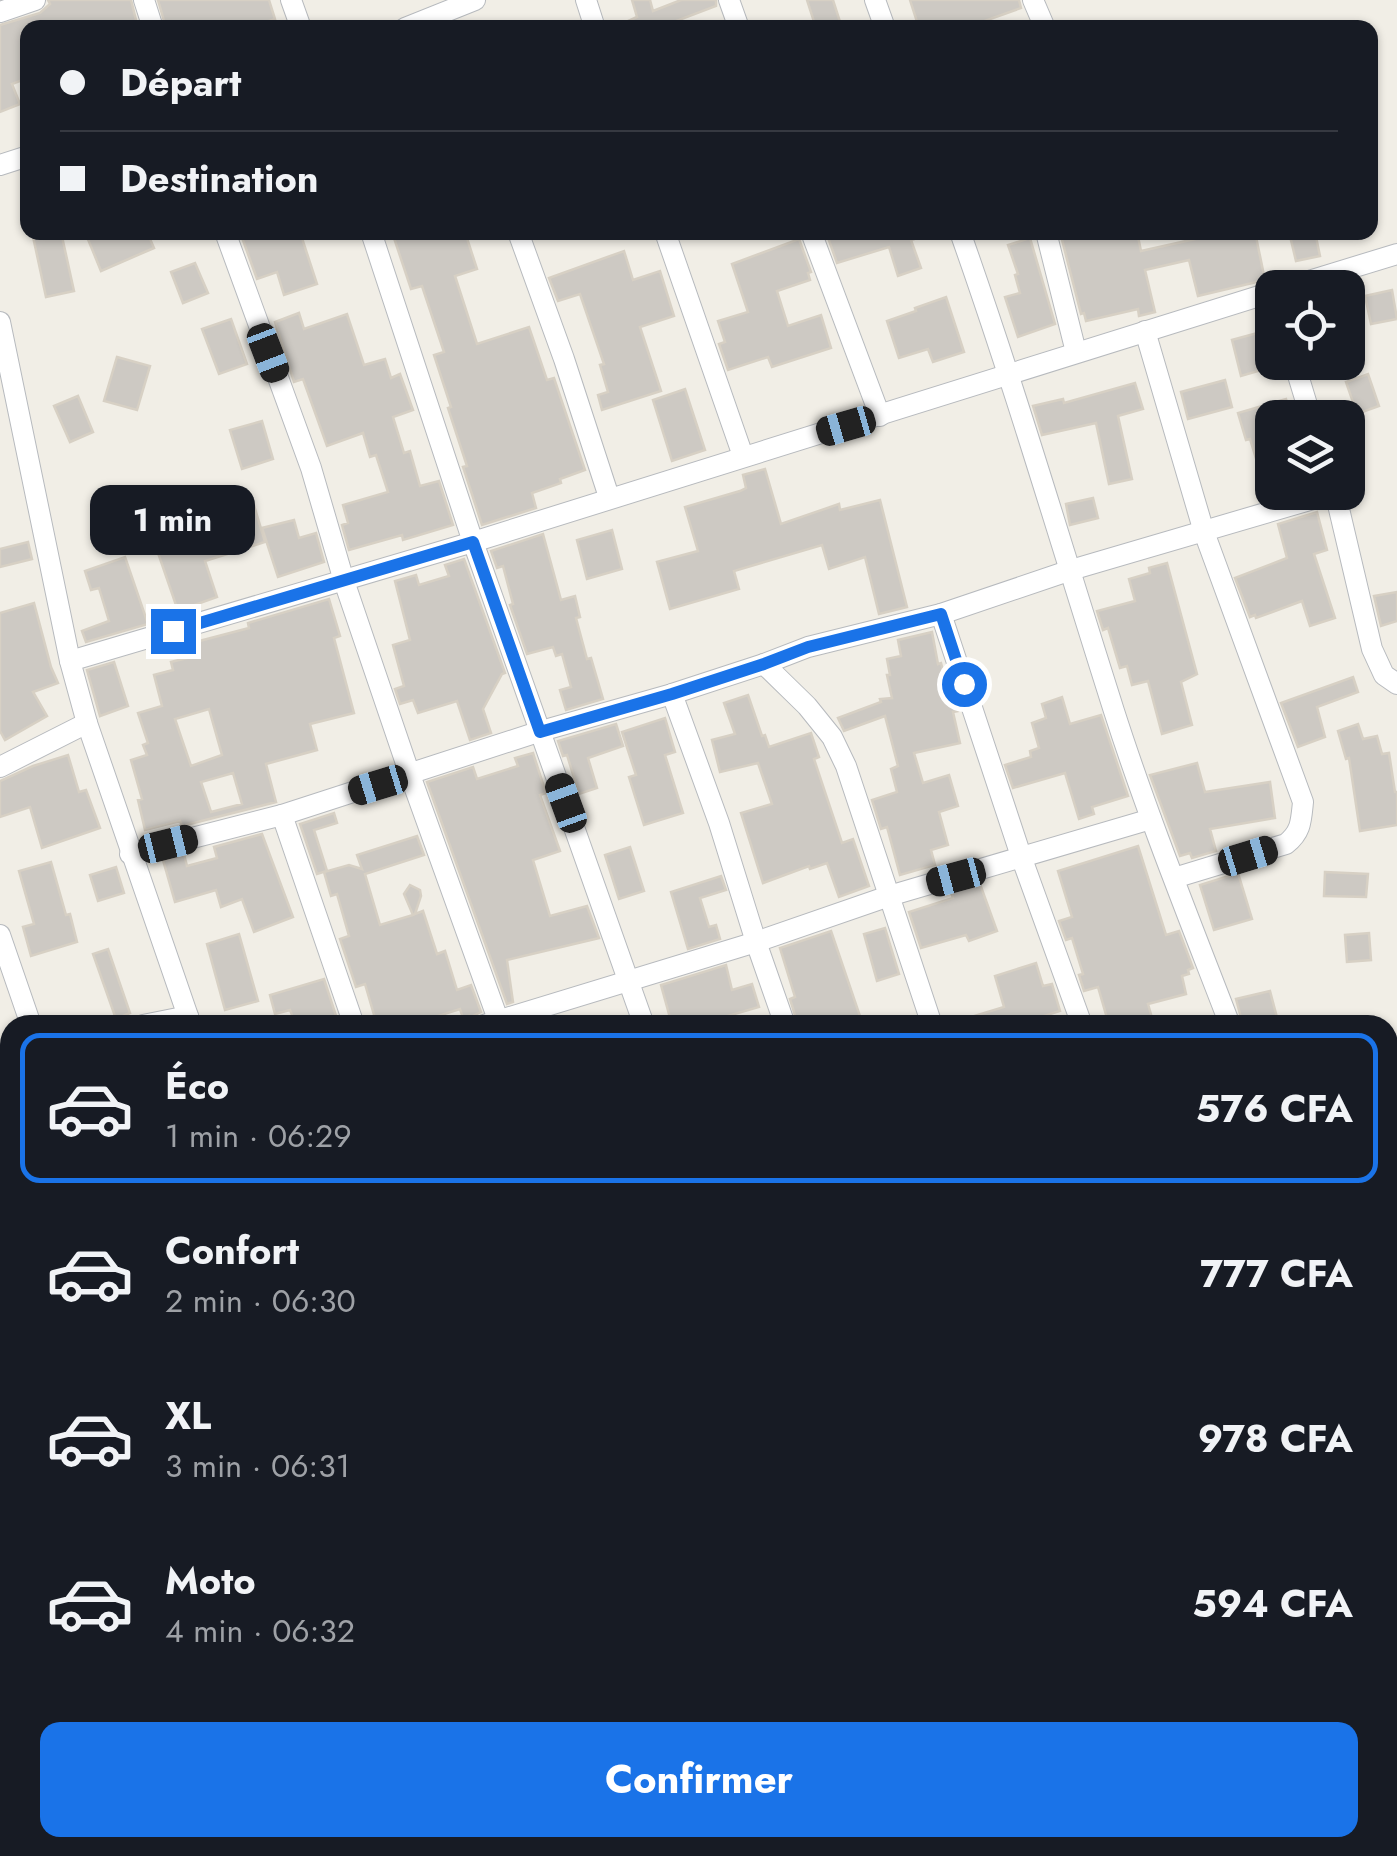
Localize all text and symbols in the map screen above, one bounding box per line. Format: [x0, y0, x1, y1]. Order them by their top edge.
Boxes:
text: Départ [120, 55, 241, 110]
text: Destination [120, 151, 319, 206]
map controls [1255, 270, 1365, 510]
button: locate [1255, 270, 1365, 380]
car [243, 320, 293, 386]
button: layers [1255, 400, 1365, 510]
car [813, 403, 879, 449]
callout: 1 min [90, 486, 256, 556]
text: 1 min [133, 497, 212, 543]
route end [151, 609, 196, 654]
route start [942, 662, 987, 707]
car [345, 762, 411, 808]
car [542, 770, 590, 836]
car [135, 822, 201, 866]
car [1215, 833, 1281, 879]
car [923, 855, 989, 899]
text: Éco [165, 1058, 229, 1113]
icon: car [45, 1063, 135, 1153]
text: 576 CFA [1196, 1081, 1353, 1136]
text: 1 min · 06:29 [165, 1113, 352, 1159]
text: Confort [165, 1223, 299, 1278]
icon: car [45, 1228, 135, 1318]
text: 777 CFA [1200, 1246, 1353, 1301]
text: 2 min · 06:30 [165, 1278, 356, 1324]
text: XL [165, 1388, 211, 1443]
icon: car [45, 1393, 135, 1483]
text: 978 CFA [1198, 1411, 1353, 1466]
text: 3 min · 06:31 [165, 1443, 350, 1489]
text: Moto [165, 1553, 256, 1608]
icon: car [45, 1558, 135, 1648]
text: 594 CFA [1192, 1576, 1353, 1631]
text: 4 min · 06:32 [165, 1608, 355, 1654]
button: Confirmer [40, 1722, 1358, 1837]

